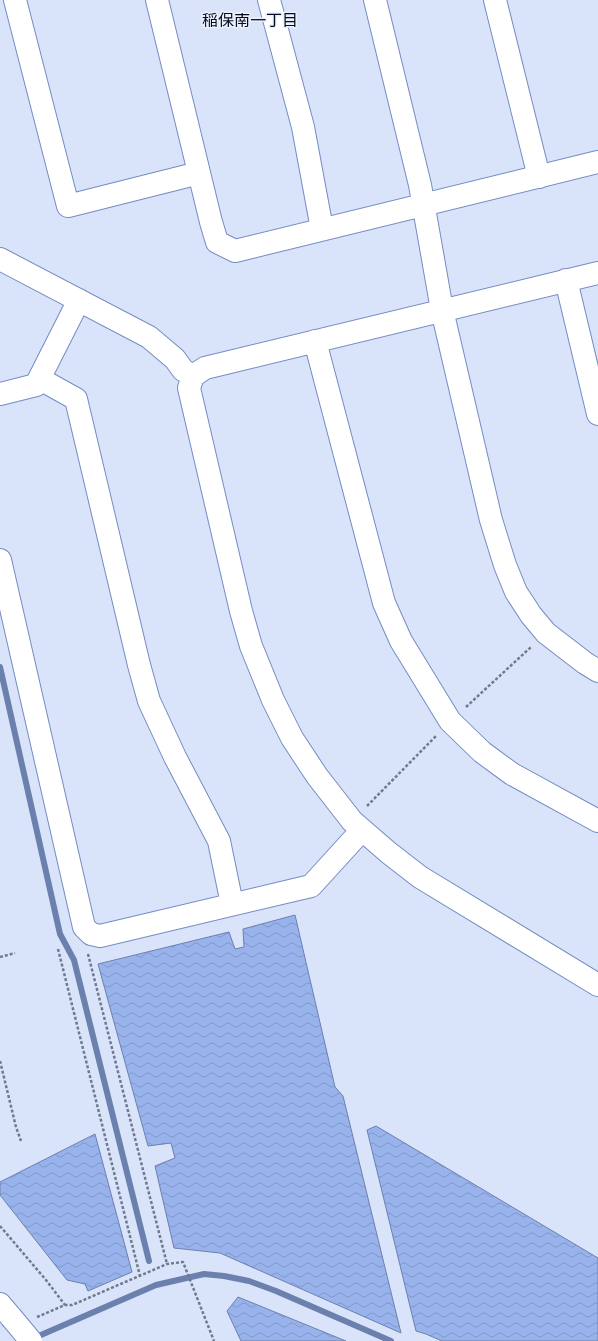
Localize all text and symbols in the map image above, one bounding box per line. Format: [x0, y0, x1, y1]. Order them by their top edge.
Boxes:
district label: 稲保南一丁目 [202, 10, 298, 29]

